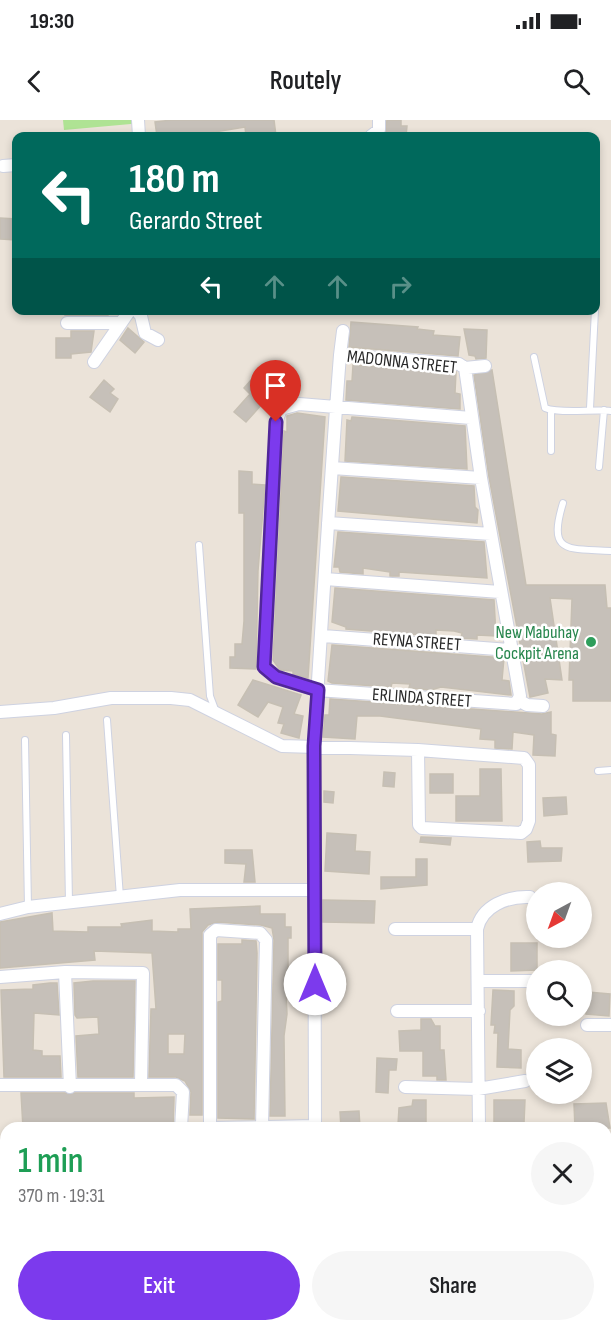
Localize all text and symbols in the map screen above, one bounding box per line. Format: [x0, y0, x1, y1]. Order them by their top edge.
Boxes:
text: 19:30 [30, 8, 74, 35]
icon: back [18, 65, 51, 98]
text: Routely [270, 65, 341, 97]
icon: search [560, 65, 593, 98]
text: 180 m [129, 154, 220, 205]
icon: left [30, 156, 108, 234]
text: Gerardo Street [129, 205, 262, 237]
icon: left [195, 270, 228, 303]
icon: ahead [258, 270, 291, 303]
icon: ahead [321, 270, 354, 303]
icon: right [384, 270, 417, 303]
street label: MADONNA STREET [346, 346, 458, 378]
pin [250, 360, 301, 422]
icon: arrive [259, 369, 292, 402]
place label: New Mabuhay Cockpit Arena [495, 622, 579, 664]
street label: REYNA STREET [372, 628, 462, 656]
marker: New Mabuhay Cockpit Arena [584, 635, 598, 649]
street label: ERLINDA STREET [372, 684, 472, 712]
north arrow [526, 882, 592, 948]
map controls [526, 882, 592, 1104]
position arrow [283, 952, 347, 1016]
button: search [526, 960, 592, 1026]
button: layers [526, 1038, 592, 1104]
text: 1 min [18, 1140, 83, 1183]
button: close [531, 1142, 594, 1205]
text: 370 m · 19:31 [18, 1184, 105, 1208]
button: Exit [18, 1251, 300, 1320]
button: Share [312, 1251, 594, 1320]

